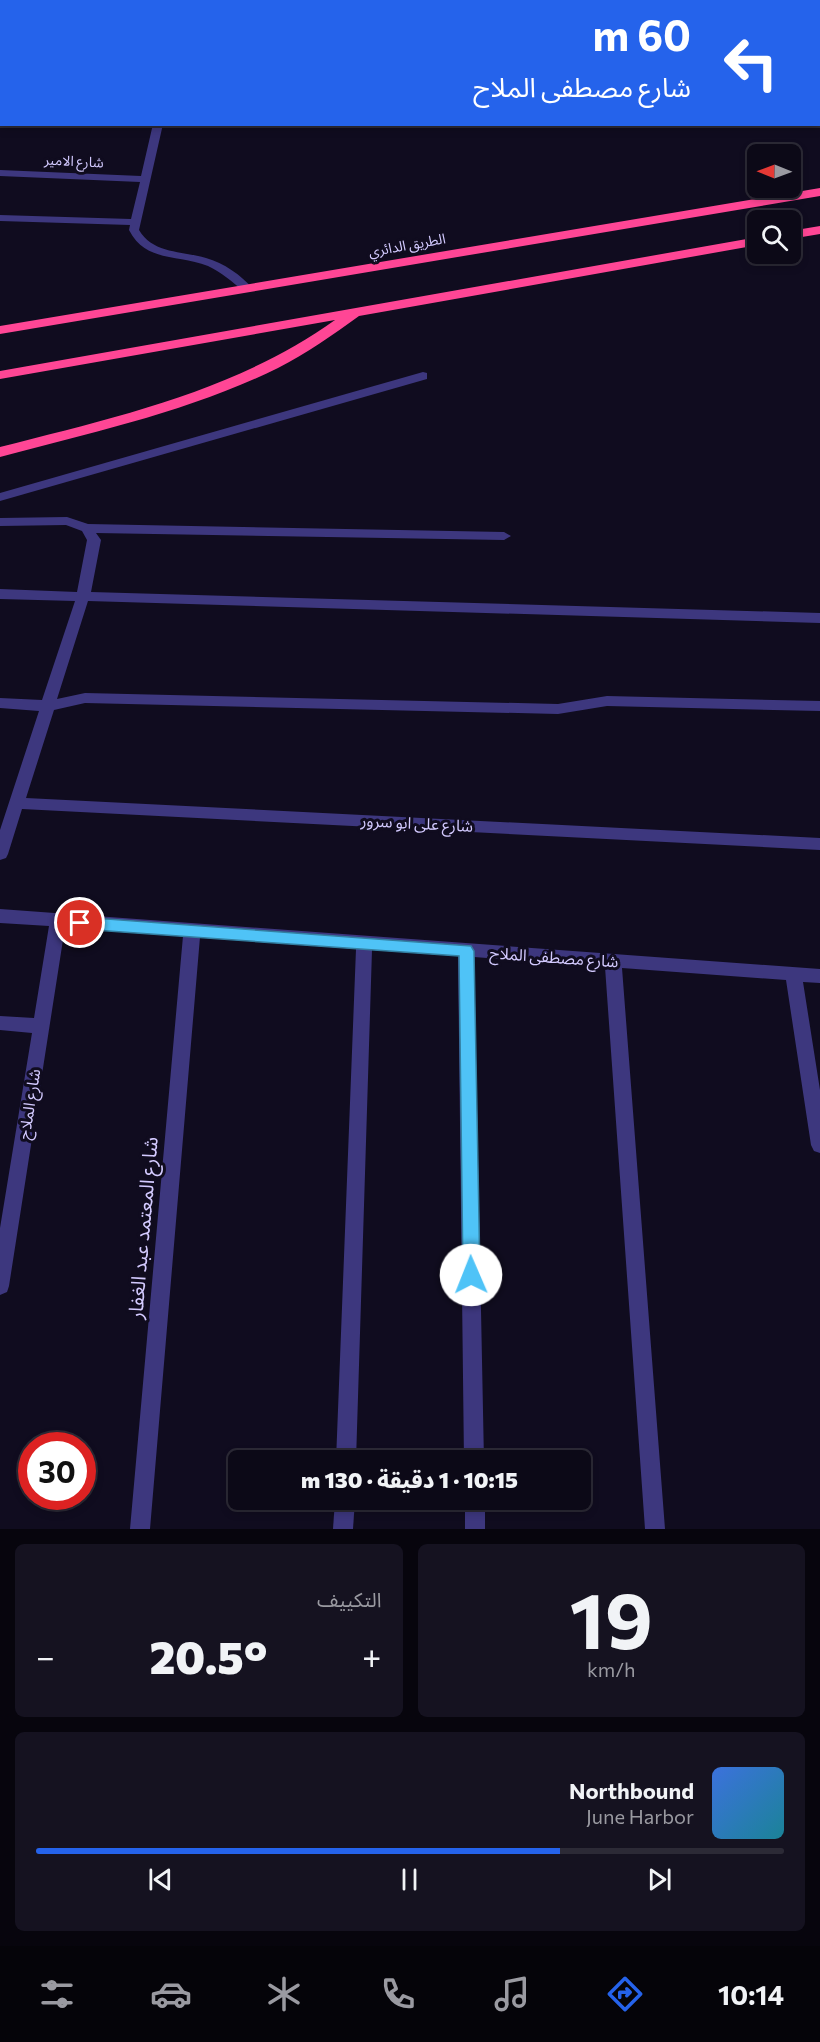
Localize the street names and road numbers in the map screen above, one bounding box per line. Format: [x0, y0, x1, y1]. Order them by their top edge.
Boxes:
street label: شارع الامير [43, 150, 104, 174]
street label: الطريق الدائري [367, 229, 447, 263]
street label: شارع على ابو سرور [359, 810, 474, 839]
street label: شارع مصطفى الملاح [489, 943, 619, 974]
street label: شارع الملاح [14, 1067, 47, 1141]
street label: شارع المعتمد عبد الغفار [122, 1136, 166, 1321]

